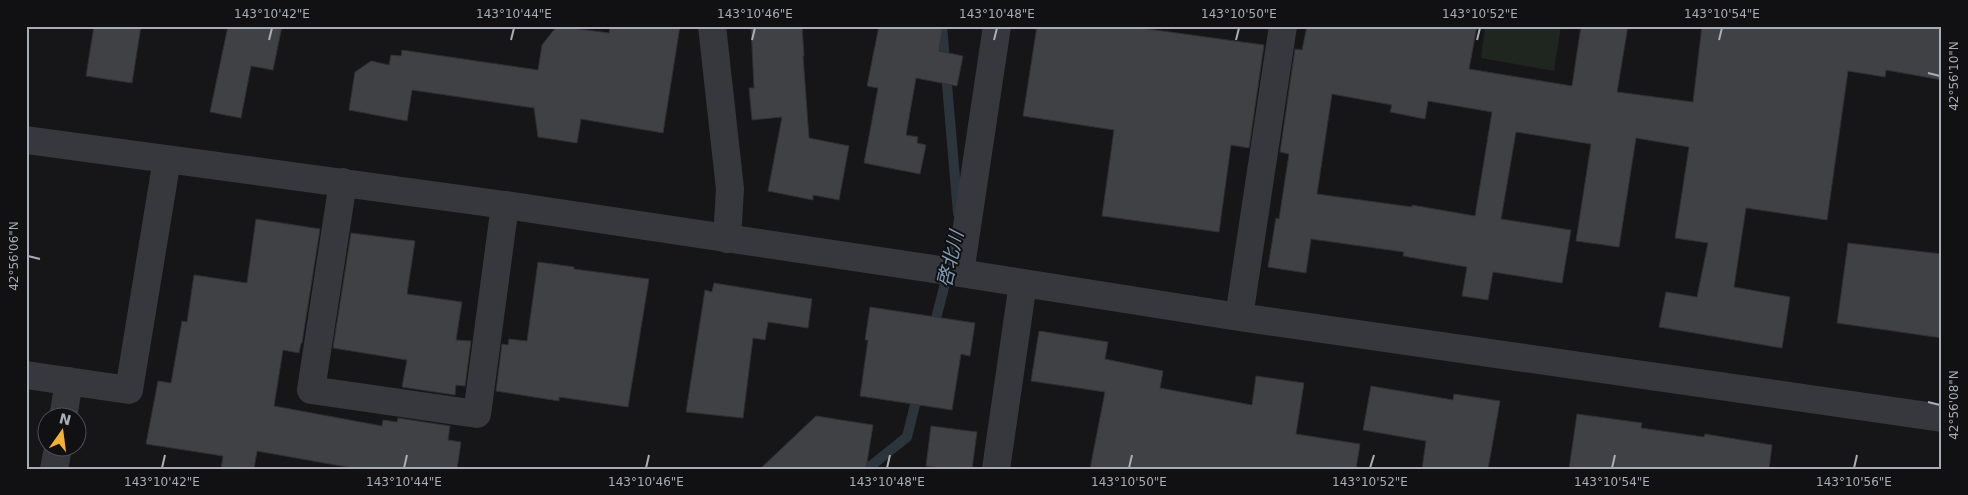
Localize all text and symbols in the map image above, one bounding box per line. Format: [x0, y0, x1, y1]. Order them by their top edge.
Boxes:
text: 143°10'42"E [234, 7, 310, 21]
text: 143°10'44"E [476, 7, 552, 21]
text: 143°10'46"E [717, 7, 793, 21]
text: 143°10'48"E [959, 7, 1035, 21]
text: 143°10'50"E [1201, 7, 1277, 21]
text: 143°10'52"E [1442, 7, 1518, 21]
text: 143°10'54"E [1684, 7, 1760, 21]
text: 42°56'10"N [1947, 41, 1961, 111]
text: 42°56'06"N [7, 221, 21, 291]
water label: 啓北川 [933, 227, 968, 289]
text: 42°56'08"N [1947, 370, 1961, 440]
north arrow [38, 408, 88, 458]
text: N [58, 410, 73, 429]
text: 143°10'42"E [124, 475, 200, 489]
text: 143°10'44"E [366, 475, 442, 489]
text: 143°10'46"E [608, 475, 684, 489]
text: 143°10'48"E [849, 475, 925, 489]
text: 143°10'50"E [1091, 475, 1167, 489]
text: 143°10'52"E [1332, 475, 1408, 489]
text: 143°10'54"E [1574, 475, 1650, 489]
text: 143°10'56"E [1816, 475, 1892, 489]

